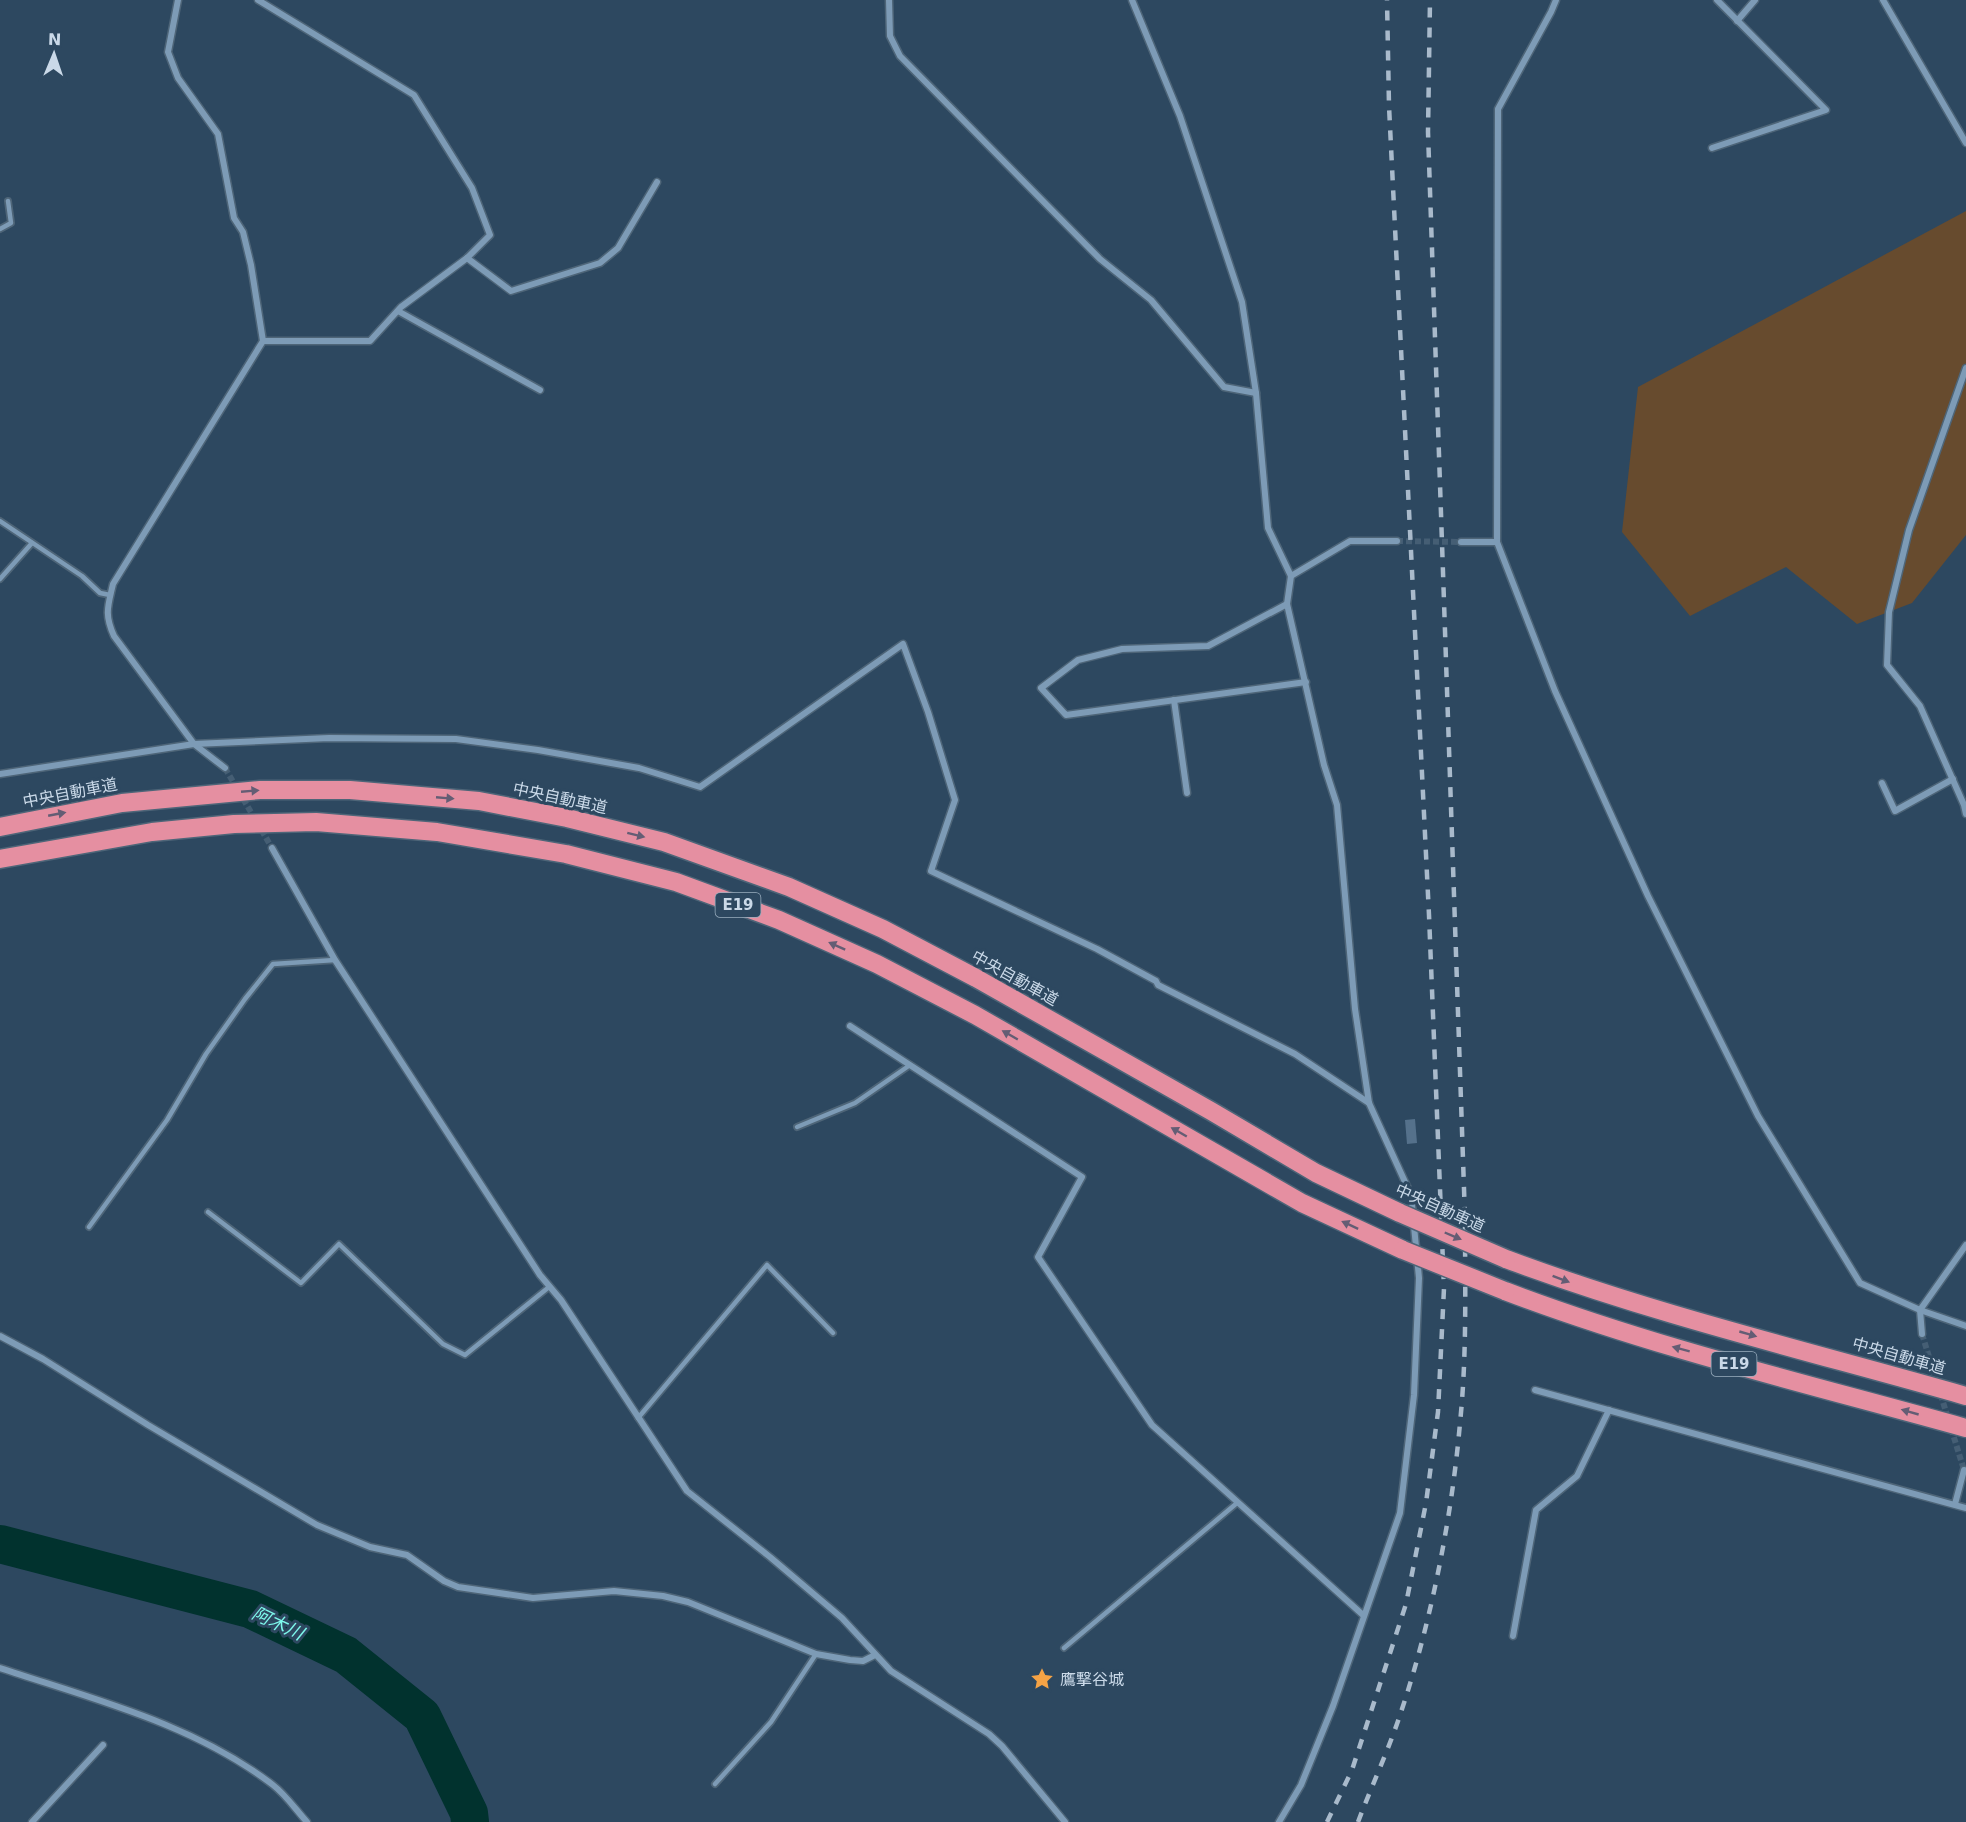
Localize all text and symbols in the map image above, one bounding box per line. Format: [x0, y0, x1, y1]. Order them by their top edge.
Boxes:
north arrow [24, 24, 84, 84]
text: N [47, 30, 62, 49]
street label: 中央自動車道 [21, 775, 119, 811]
street label: 中央自動車道 [511, 779, 609, 817]
one-way arrow [241, 786, 260, 795]
one-way arrow [436, 793, 455, 803]
one-way arrow [48, 809, 67, 818]
one-way arrow [627, 831, 645, 840]
road number: E19 [716, 893, 760, 917]
one-way arrow [828, 942, 845, 951]
street label: 中央自動車道 [968, 946, 1062, 1010]
one-way arrow [1001, 1030, 1018, 1040]
one-way arrow [1171, 1127, 1187, 1138]
street label: 中央自動車道 [1392, 1180, 1488, 1236]
one-way arrow [1342, 1221, 1359, 1230]
one-way arrow [1445, 1231, 1463, 1241]
one-way arrow [1552, 1275, 1570, 1285]
one-way arrow [1739, 1330, 1757, 1339]
street label: 中央自動車道 [1850, 1334, 1948, 1378]
one-way arrow [1672, 1344, 1690, 1353]
road number: E19 [1712, 1352, 1756, 1376]
one-way arrow [1901, 1407, 1919, 1416]
water label: 阿木川 [249, 1602, 309, 1645]
place icon: 鷹撃谷城 [1029, 1666, 1055, 1692]
place label: 鷹撃谷城 [1060, 1670, 1124, 1689]

